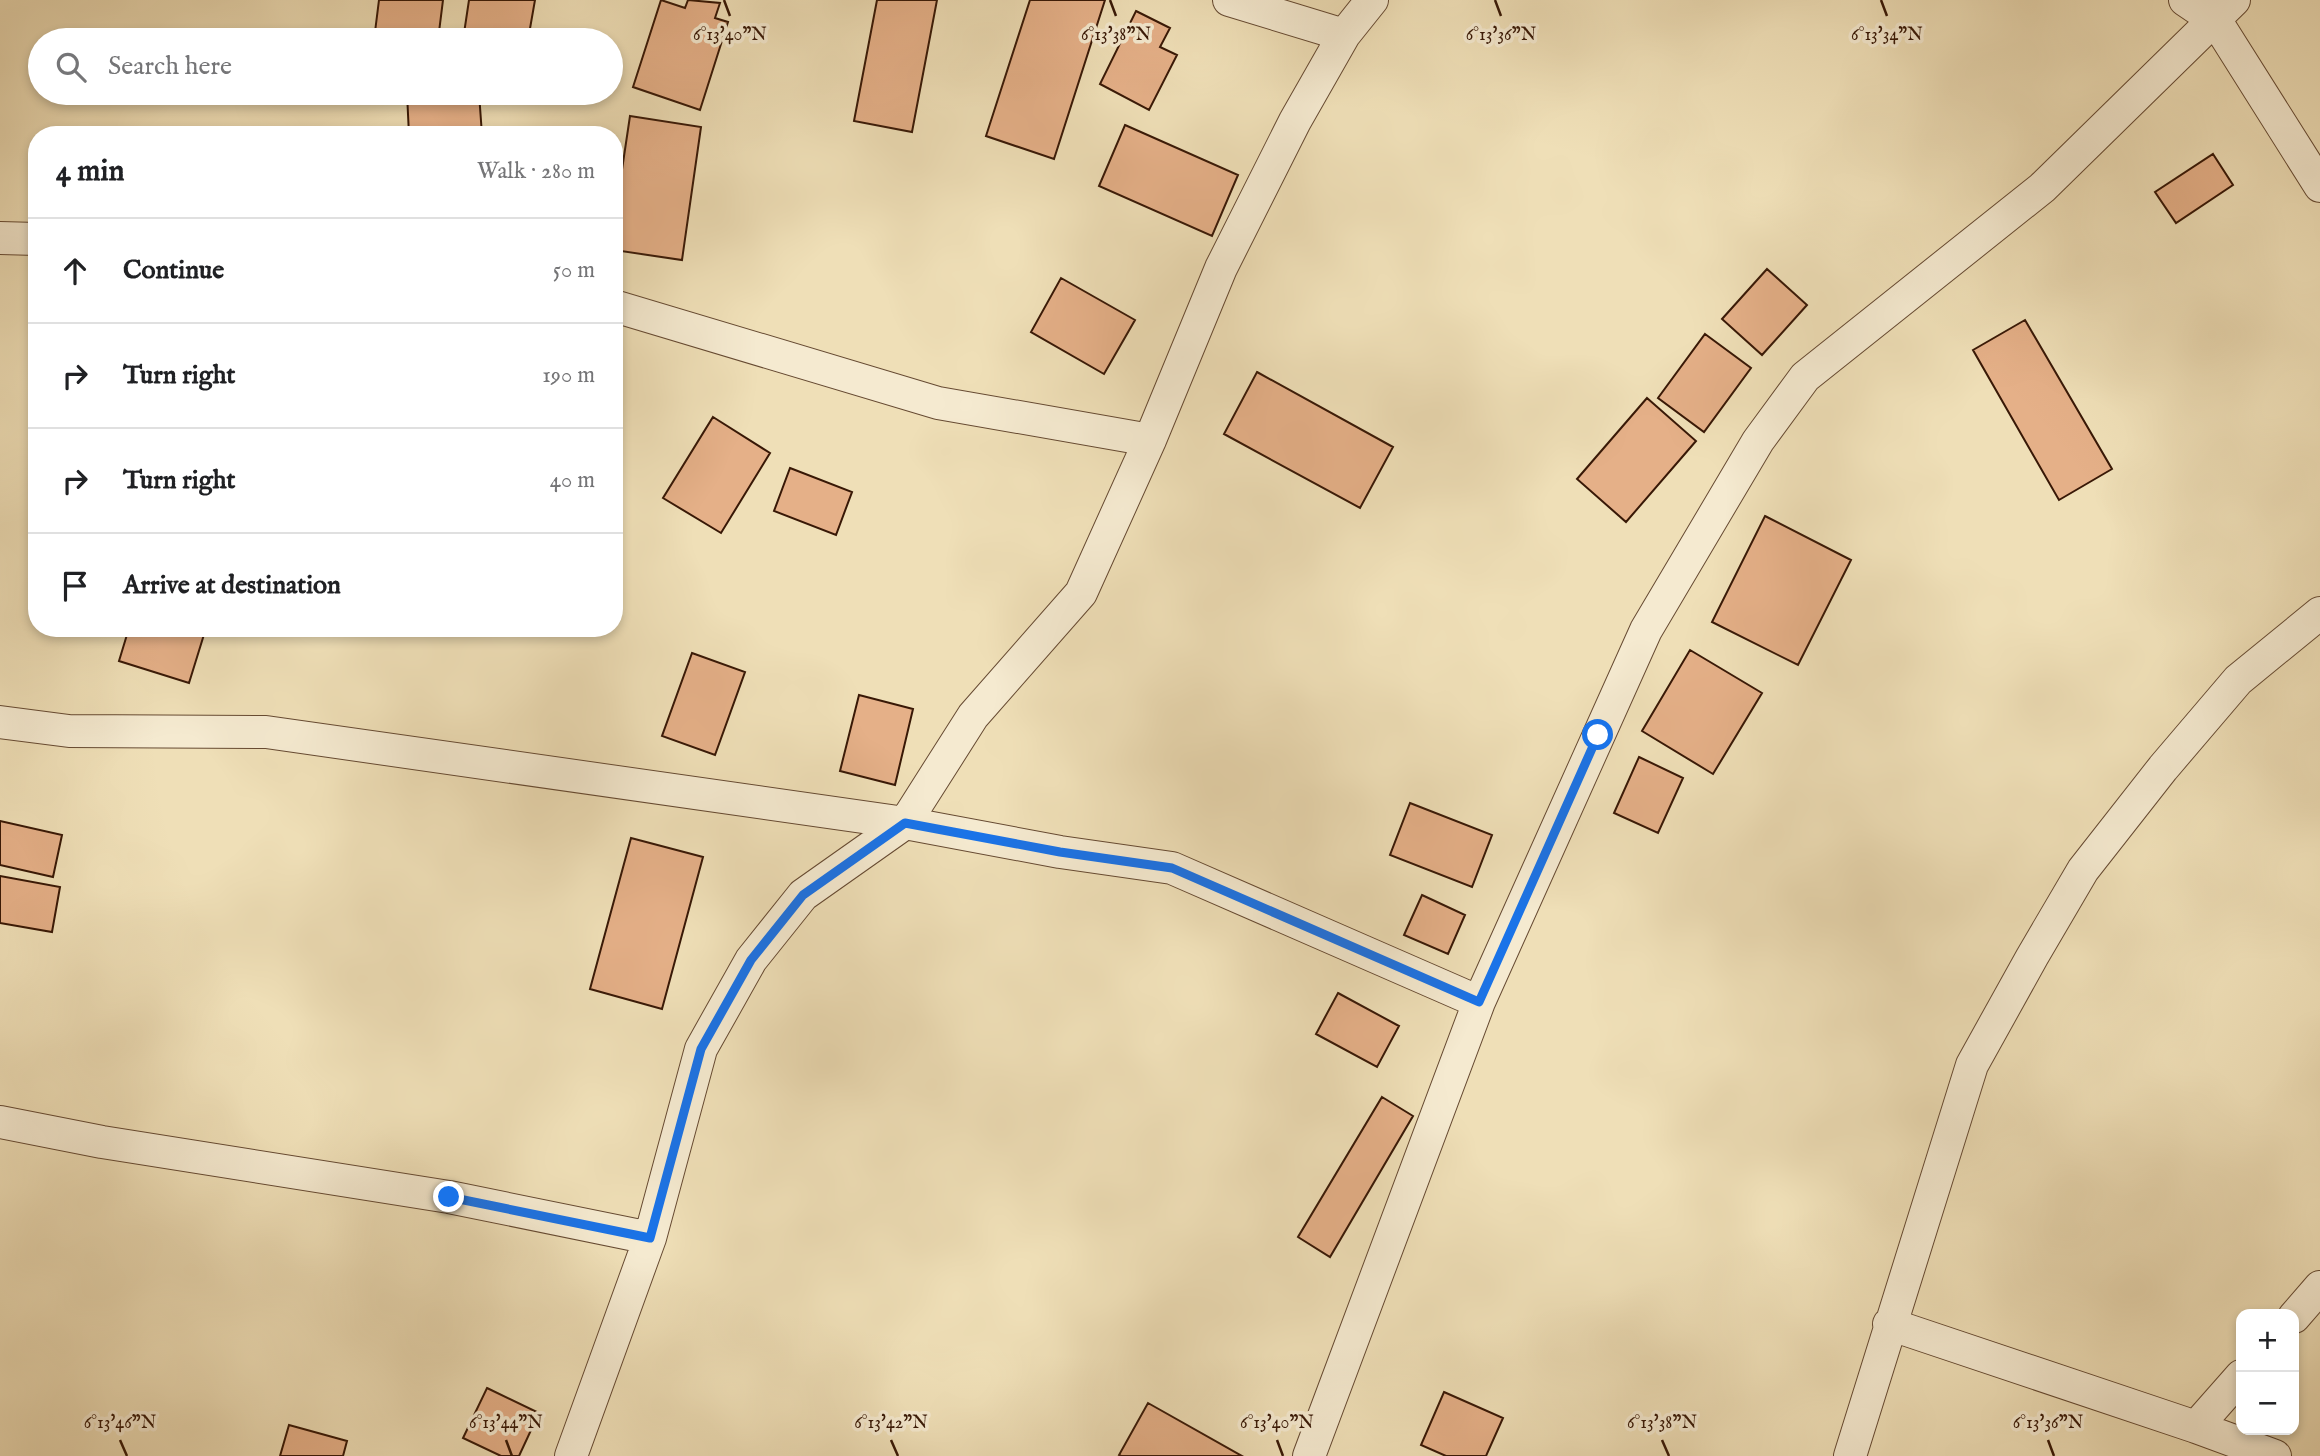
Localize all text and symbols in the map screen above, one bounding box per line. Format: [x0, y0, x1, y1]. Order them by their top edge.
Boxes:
text: 6°13'40"N [693, 24, 767, 47]
text: 6°13'38"N [1081, 24, 1151, 47]
text: 6°13'36"N [1466, 24, 1537, 47]
text: 6°13'34"N [1851, 24, 1923, 47]
search box [28, 28, 623, 105]
icon: search [52, 48, 90, 86]
text: Search here [108, 50, 232, 83]
text: 4 min [56, 153, 124, 191]
text: Walk · 280 m [477, 157, 595, 186]
icon: ahead [56, 252, 94, 290]
text: Continue [123, 254, 224, 287]
text: 50 m [553, 256, 595, 285]
icon: right [56, 357, 94, 395]
text: Turn right [123, 359, 236, 392]
text: 190 m [542, 361, 595, 390]
icon: right [56, 462, 94, 500]
text: Turn right [123, 464, 236, 497]
text: 40 m [550, 466, 595, 495]
icon: arrive [56, 567, 94, 605]
text: Arrive at destination [123, 569, 341, 602]
route start [1582, 719, 1613, 750]
route end [433, 1181, 464, 1212]
map controls [2236, 1309, 2299, 1435]
button: + [2236, 1309, 2299, 1372]
button: − [2236, 1372, 2299, 1435]
text: 6°13'46"N [84, 1412, 157, 1435]
text: 6°13'44"N [469, 1412, 543, 1435]
text: 6°13'42"N [854, 1412, 928, 1435]
text: 6°13'40"N [1240, 1412, 1314, 1435]
text: 6°13'38"N [1627, 1412, 1697, 1435]
text: 6°13'36"N [2013, 1412, 2084, 1435]

